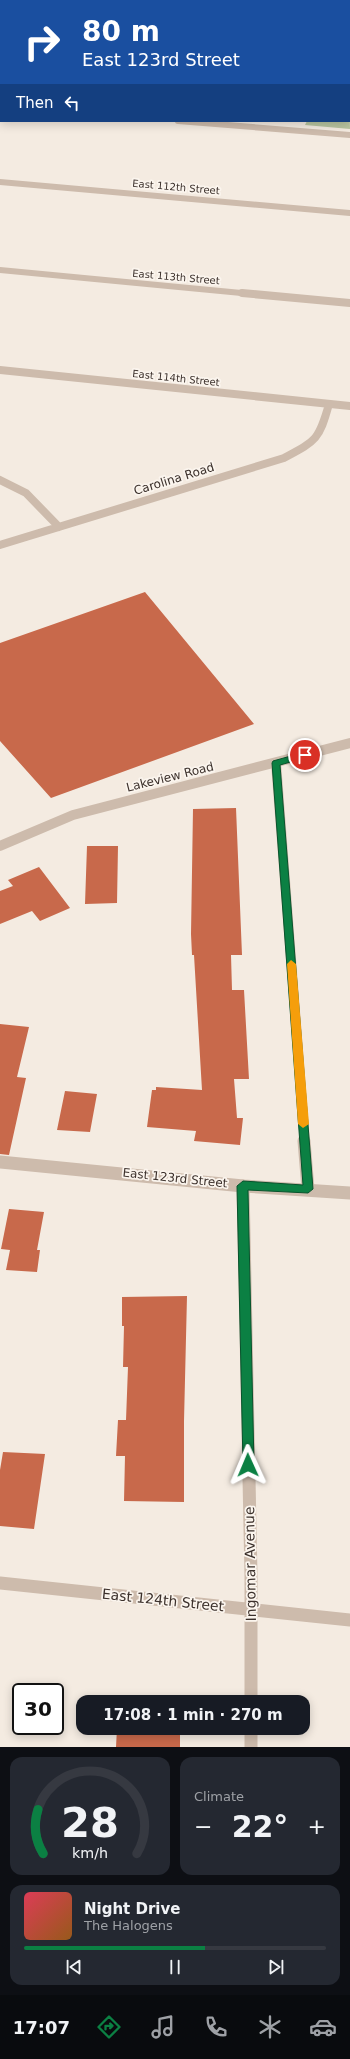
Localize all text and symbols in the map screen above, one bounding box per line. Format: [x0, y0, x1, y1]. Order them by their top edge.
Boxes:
text: 80 m [82, 15, 160, 48]
icon: right [16, 16, 68, 68]
text: East 123rd Street [82, 49, 240, 70]
icon: left [61, 92, 83, 114]
text: Then [16, 94, 53, 112]
street label: East 112th Street [132, 178, 220, 196]
street label: East 113th Street [132, 268, 220, 286]
street label: East 114th Street [132, 368, 220, 388]
street label: Carolina Road [132, 460, 216, 498]
pin [288, 738, 322, 772]
icon: arrive [294, 744, 316, 766]
street label: Lakeview Road [125, 759, 215, 795]
street label: East 123rd Street [122, 1166, 228, 1190]
position arrow [227, 1444, 269, 1486]
street label: Ingomar Avenue [241, 1506, 259, 1622]
street label: East 124th Street [101, 1586, 225, 1614]
speed limit sign: 30 [12, 1683, 64, 1735]
text: 17:08 · 1 min · 270 m [103, 1706, 283, 1724]
text: Climate [194, 1789, 244, 1804]
text: 28 [61, 1798, 119, 1847]
text: 22° [232, 1809, 288, 1844]
text: − [194, 1814, 212, 1839]
text: + [308, 1814, 326, 1839]
text: km/h [72, 1845, 108, 1861]
text: Night Drive [84, 1900, 180, 1918]
text: The Halogens [84, 1918, 173, 1933]
icon: previous [63, 1956, 85, 1978]
icon: pause [164, 1956, 186, 1978]
icon: next [265, 1956, 287, 1978]
icon: directions [95, 2013, 123, 2041]
icon: music [149, 2013, 177, 2041]
icon: phone [202, 2013, 230, 2041]
icon: climate [256, 2013, 284, 2041]
icon: car [309, 2013, 337, 2041]
text: 17:07 [13, 2017, 70, 2038]

